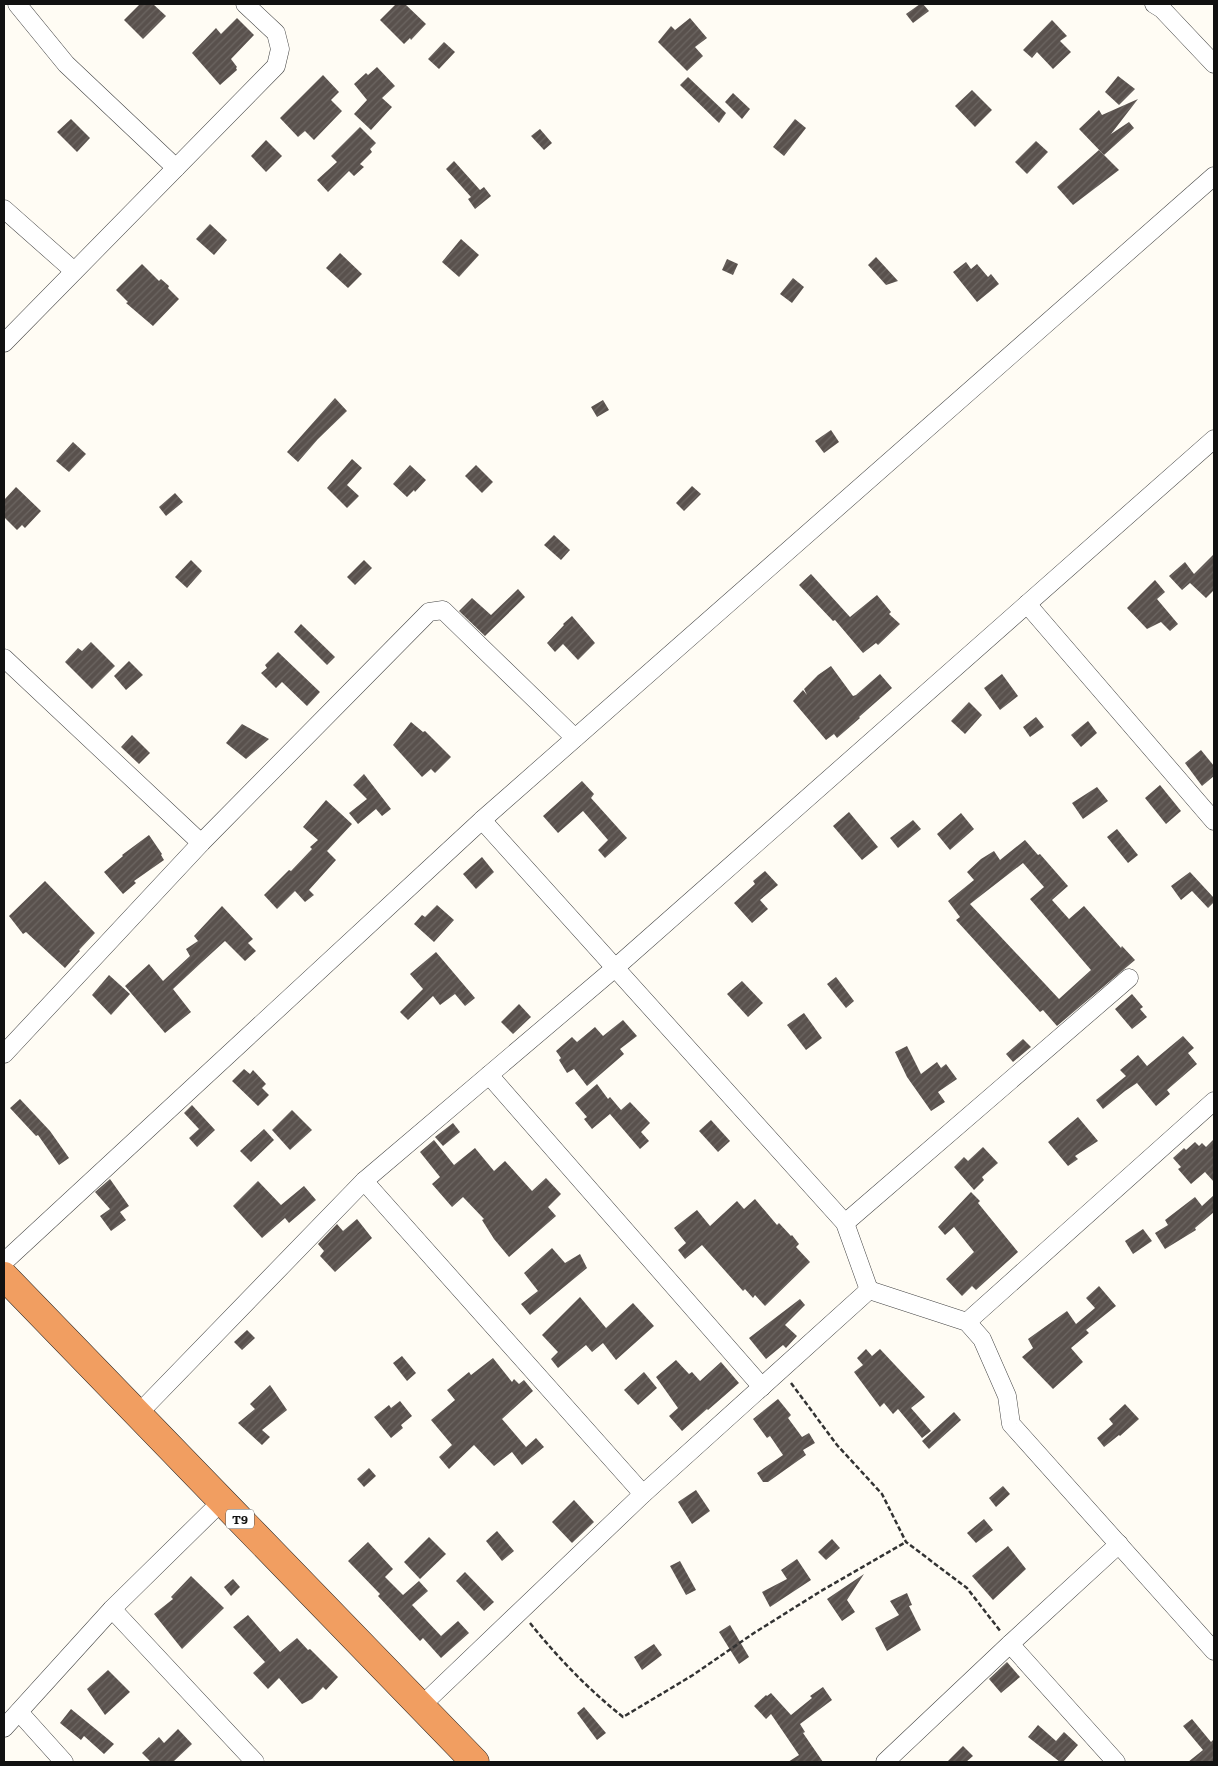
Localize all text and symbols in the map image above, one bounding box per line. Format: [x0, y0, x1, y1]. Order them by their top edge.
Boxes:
road number: T9 [226, 1510, 254, 1528]

